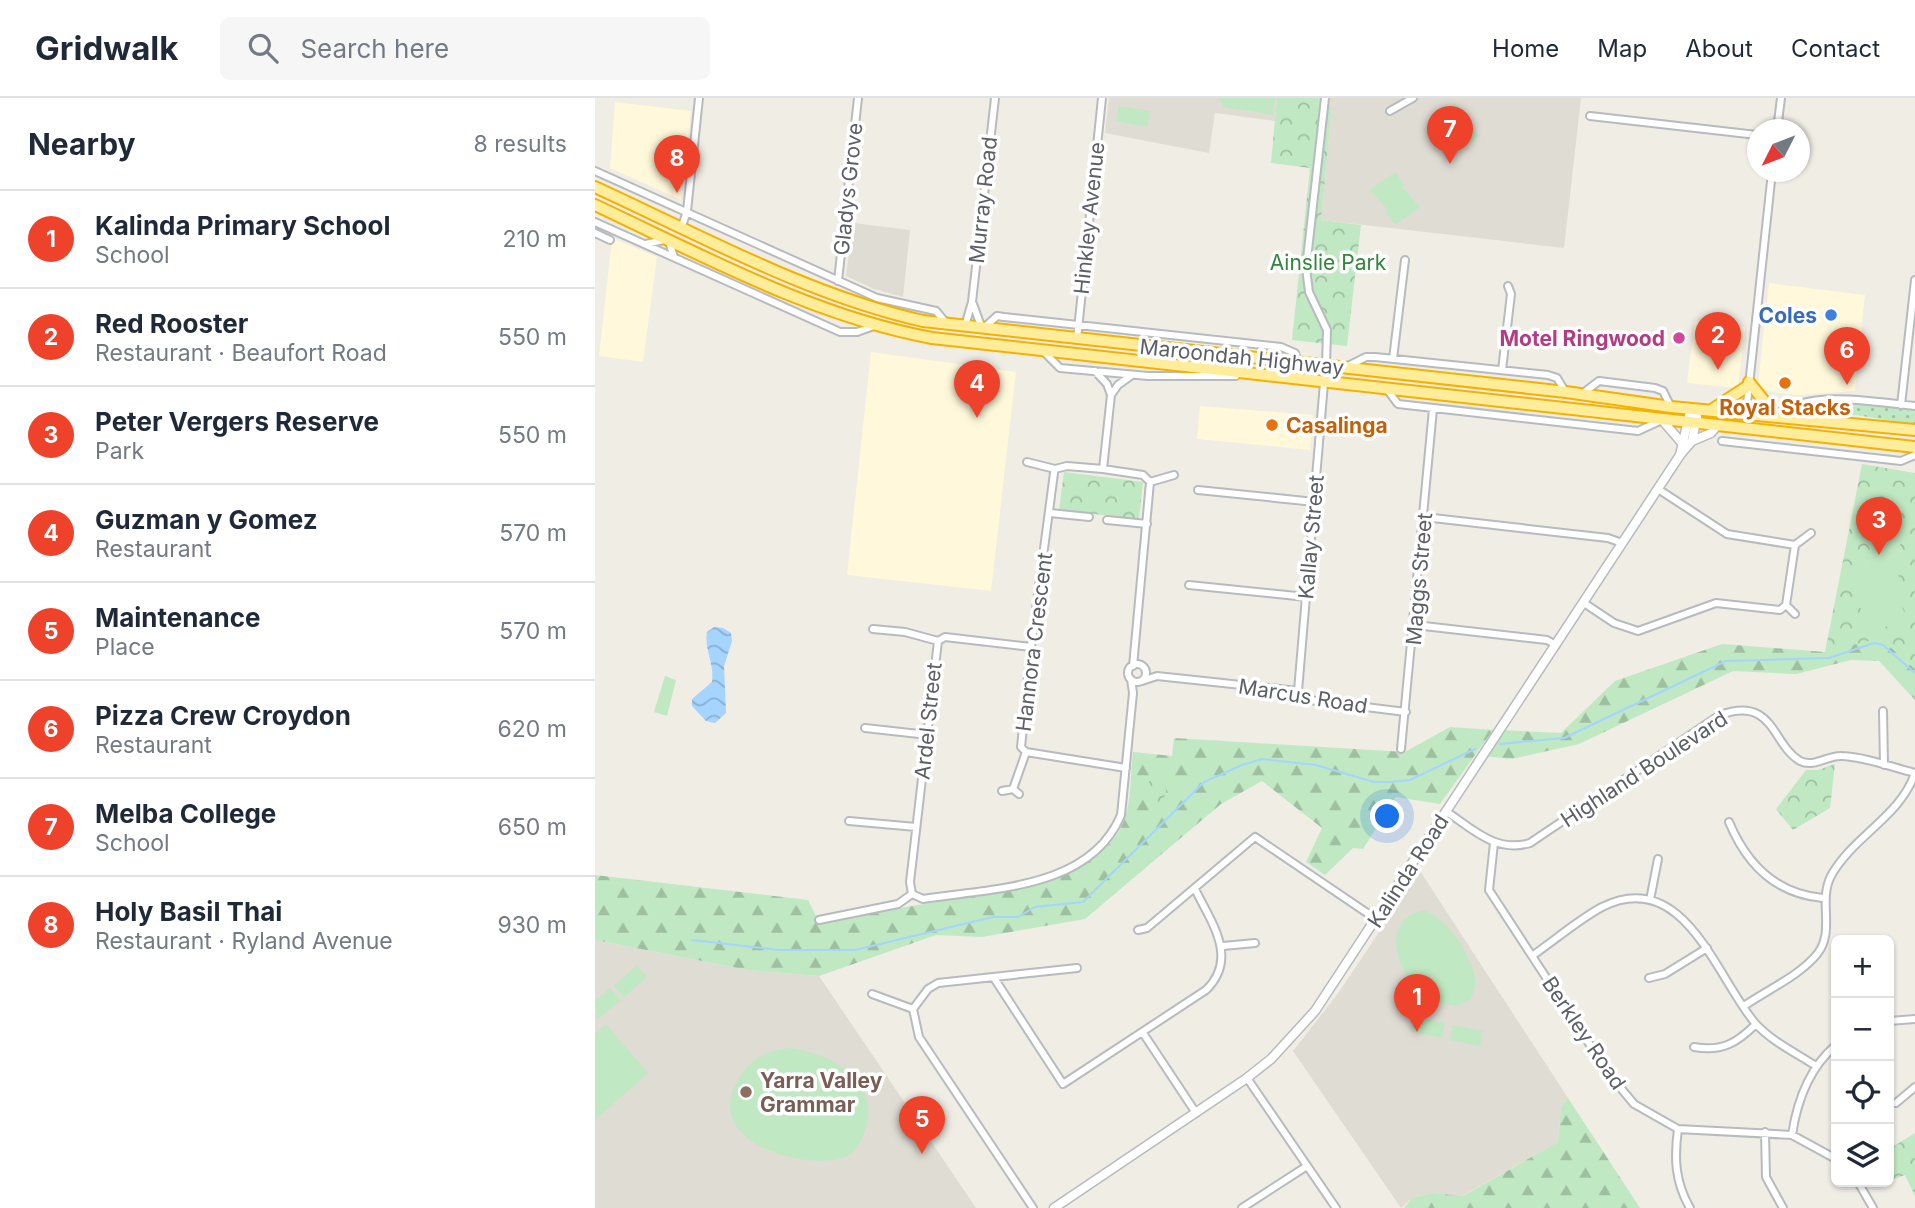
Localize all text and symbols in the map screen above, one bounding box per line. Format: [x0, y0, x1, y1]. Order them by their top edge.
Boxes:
search box [220, 17, 710, 80]
text: Gridwalk [35, 28, 178, 68]
icon: search [244, 29, 282, 67]
text: Search here [300, 33, 449, 64]
text: Home [1492, 34, 1559, 63]
text: Map [1597, 34, 1647, 63]
text: About [1685, 34, 1753, 63]
text: Contact [1791, 34, 1880, 63]
pin: 7 [1427, 106, 1473, 164]
north arrow [1747, 119, 1810, 182]
street label: Gladys Grove [829, 121, 867, 257]
text: Nearby [28, 126, 136, 162]
text: 8 results [474, 130, 567, 158]
pin: 8 [654, 135, 700, 193]
street label: Murray Road [964, 135, 1002, 265]
street label: Hinkley Avenue [1069, 141, 1109, 295]
text: Kalinda Primary School [95, 210, 390, 241]
text: 1 [46, 225, 56, 253]
text: 210 m [502, 225, 567, 253]
text: School [95, 241, 170, 269]
park label: Ainslie Park [1270, 250, 1387, 275]
place label: Coles [1759, 303, 1817, 328]
marker: Coles [1823, 307, 1839, 323]
text: Red Rooster [95, 308, 248, 339]
pin: 2 [1695, 312, 1741, 370]
text: 2 [44, 323, 58, 351]
text: 550 m [498, 323, 567, 351]
place label: Motel Ringwood [1500, 326, 1665, 351]
pin: 6 [1824, 327, 1870, 385]
marker: Motel Ringwood [1671, 330, 1687, 346]
street label: Maroondah Highway [1139, 334, 1346, 380]
text: Restaurant · Beaufort Road [95, 339, 387, 367]
pin: 4 [954, 360, 1000, 418]
marker: Royal Stacks [1777, 375, 1793, 391]
place label: Royal Stacks [1719, 395, 1851, 420]
text: Peter Vergers Reserve [95, 406, 379, 437]
place label: Casalinga [1286, 413, 1388, 438]
marker: Casalinga [1264, 417, 1280, 433]
text: 3 [44, 421, 58, 449]
text: 550 m [498, 421, 567, 449]
text: Park [95, 437, 144, 465]
street label: Kallay Street [1293, 474, 1329, 600]
pin: 3 [1856, 497, 1902, 555]
text: Guzman y Gomez [95, 504, 318, 535]
street label: Maggs Street [1401, 512, 1437, 646]
text: 4 [43, 519, 59, 547]
text: 570 m [499, 519, 567, 547]
text: Restaurant [95, 535, 212, 563]
street label: Hannora Crescent [1011, 551, 1057, 733]
text: Maintenance [95, 602, 261, 633]
text: 5 [44, 617, 58, 645]
text: 570 m [499, 617, 567, 645]
text: Place [95, 633, 155, 661]
street label: Ardel Street [909, 661, 947, 781]
street label: Marcus Road [1237, 673, 1369, 719]
text: Pizza Crew Croydon [95, 700, 351, 731]
street label: Highland Boulevard [1556, 706, 1732, 832]
text: 6 [44, 715, 58, 743]
text: 620 m [498, 715, 567, 743]
text: Restaurant [95, 731, 212, 759]
text: Melba College [95, 798, 276, 829]
your location [1370, 799, 1404, 833]
street label: Kalinda Road [1362, 810, 1454, 932]
text: 7 [44, 813, 58, 841]
text: 650 m [498, 813, 567, 841]
text: School [95, 829, 170, 857]
text: Holy Basil Thai [95, 896, 282, 927]
text: 8 [44, 911, 58, 939]
text: 930 m [497, 911, 567, 939]
text: Restaurant · Ryland Avenue [95, 927, 393, 955]
map controls [1831, 935, 1894, 1187]
button: + [1831, 935, 1894, 998]
street label: Berkley Road [1537, 972, 1631, 1094]
pin: 1 [1394, 974, 1440, 1032]
button: − [1831, 998, 1894, 1061]
button: locate [1831, 1061, 1894, 1124]
place label: Yarra Valley Grammar [760, 1068, 883, 1117]
marker: Yarra Valley Grammar [738, 1084, 754, 1100]
pin: 5 [899, 1096, 945, 1154]
button: layers [1831, 1124, 1894, 1187]

